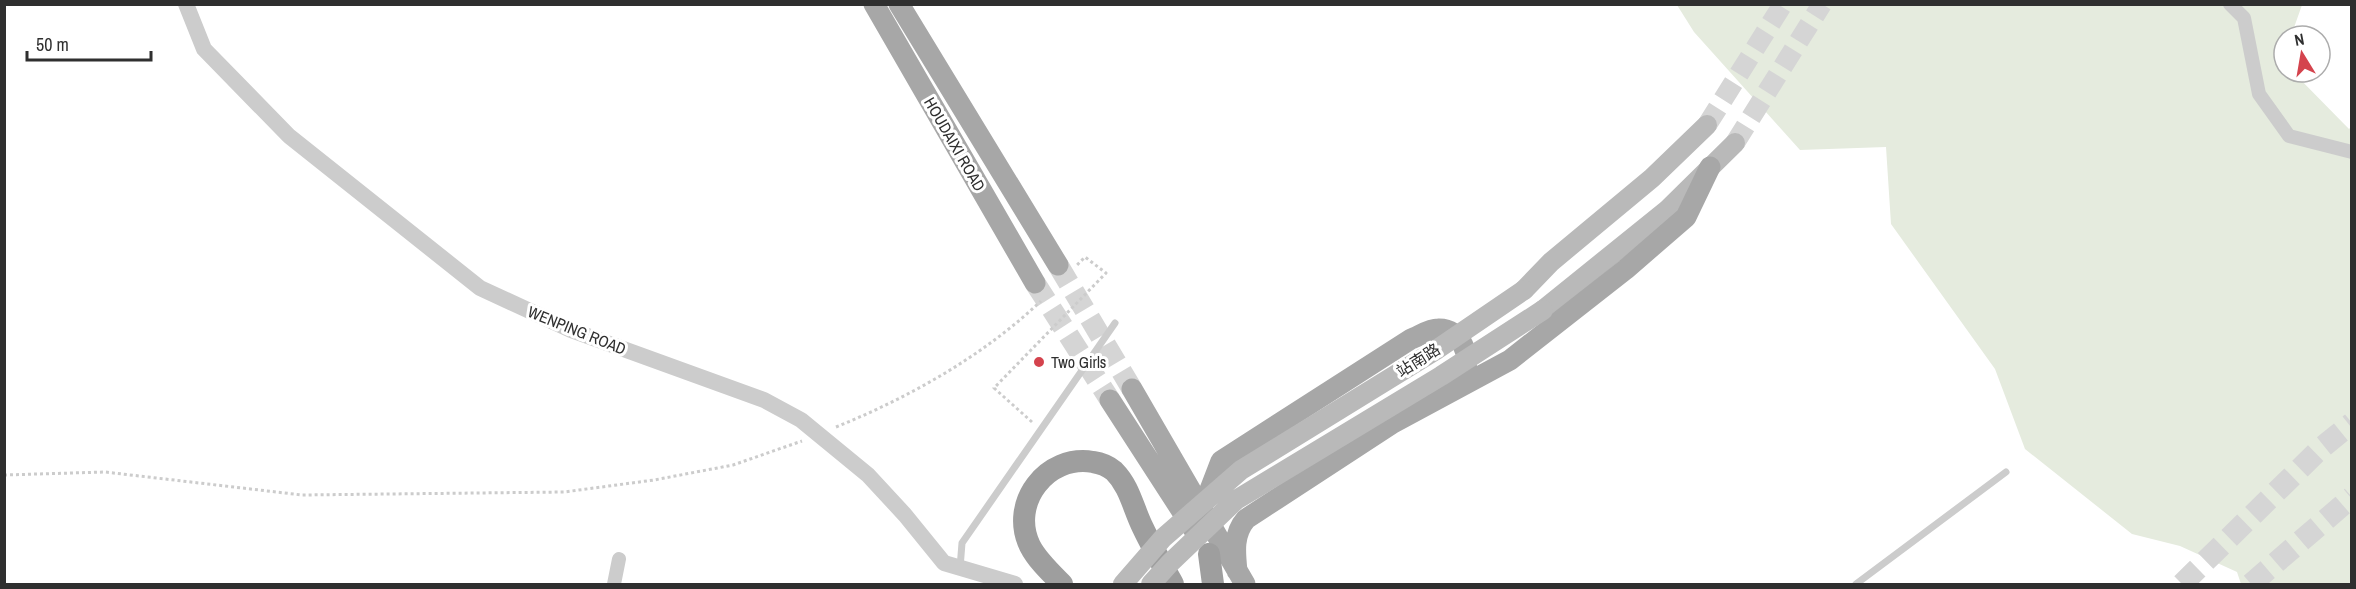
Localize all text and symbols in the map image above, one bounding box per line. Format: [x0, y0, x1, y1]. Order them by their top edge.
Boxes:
scale bar [27, 24, 152, 62]
north arrow [2272, 24, 2332, 84]
text: N [2292, 28, 2306, 51]
text: 50 m [36, 32, 69, 57]
street label: HOUDAIXI ROAD [919, 93, 991, 195]
street label: WENPING ROAD [525, 300, 629, 360]
street label: 站南路 [1392, 338, 1444, 382]
place label: Two Girls [1051, 351, 1106, 373]
marker: Two Girls [1032, 355, 1046, 369]

